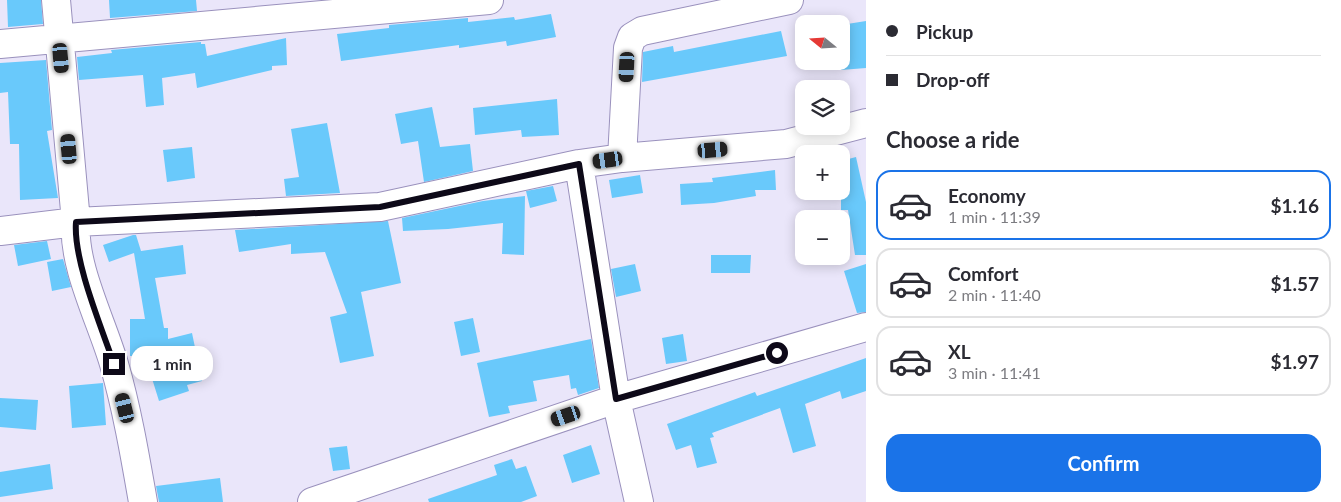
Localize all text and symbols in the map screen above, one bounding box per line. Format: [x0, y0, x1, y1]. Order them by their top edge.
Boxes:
north arrow [795, 15, 850, 70]
map controls [795, 15, 850, 265]
text: Pickup [916, 20, 973, 43]
car [52, 42, 69, 74]
car [618, 52, 635, 82]
text: Drop-off [916, 68, 990, 91]
button: layers [795, 80, 850, 135]
text: Choose a ride [886, 126, 1020, 153]
car [60, 133, 77, 165]
car [697, 141, 728, 159]
button: + [795, 145, 850, 200]
car [592, 150, 623, 170]
icon: car [888, 183, 933, 228]
text: Economy [948, 184, 1026, 207]
text: $1.16 [1270, 194, 1319, 217]
text: 1 min · 11:39 [948, 207, 1041, 226]
button: − [795, 210, 850, 265]
icon: car [888, 261, 933, 306]
text: Comfort [948, 262, 1019, 285]
text: $1.57 [1270, 272, 1319, 295]
text: 2 min · 11:40 [948, 285, 1041, 304]
icon: car [888, 339, 933, 384]
text: XL [948, 340, 971, 363]
route start [766, 342, 788, 364]
callout: 1 min [132, 346, 214, 382]
text: $1.97 [1270, 350, 1319, 373]
route end [103, 353, 125, 375]
text: 1 min [152, 354, 192, 373]
text: 3 min · 11:41 [948, 363, 1041, 382]
car [114, 392, 135, 424]
car [549, 404, 582, 428]
button: Confirm [886, 434, 1321, 492]

